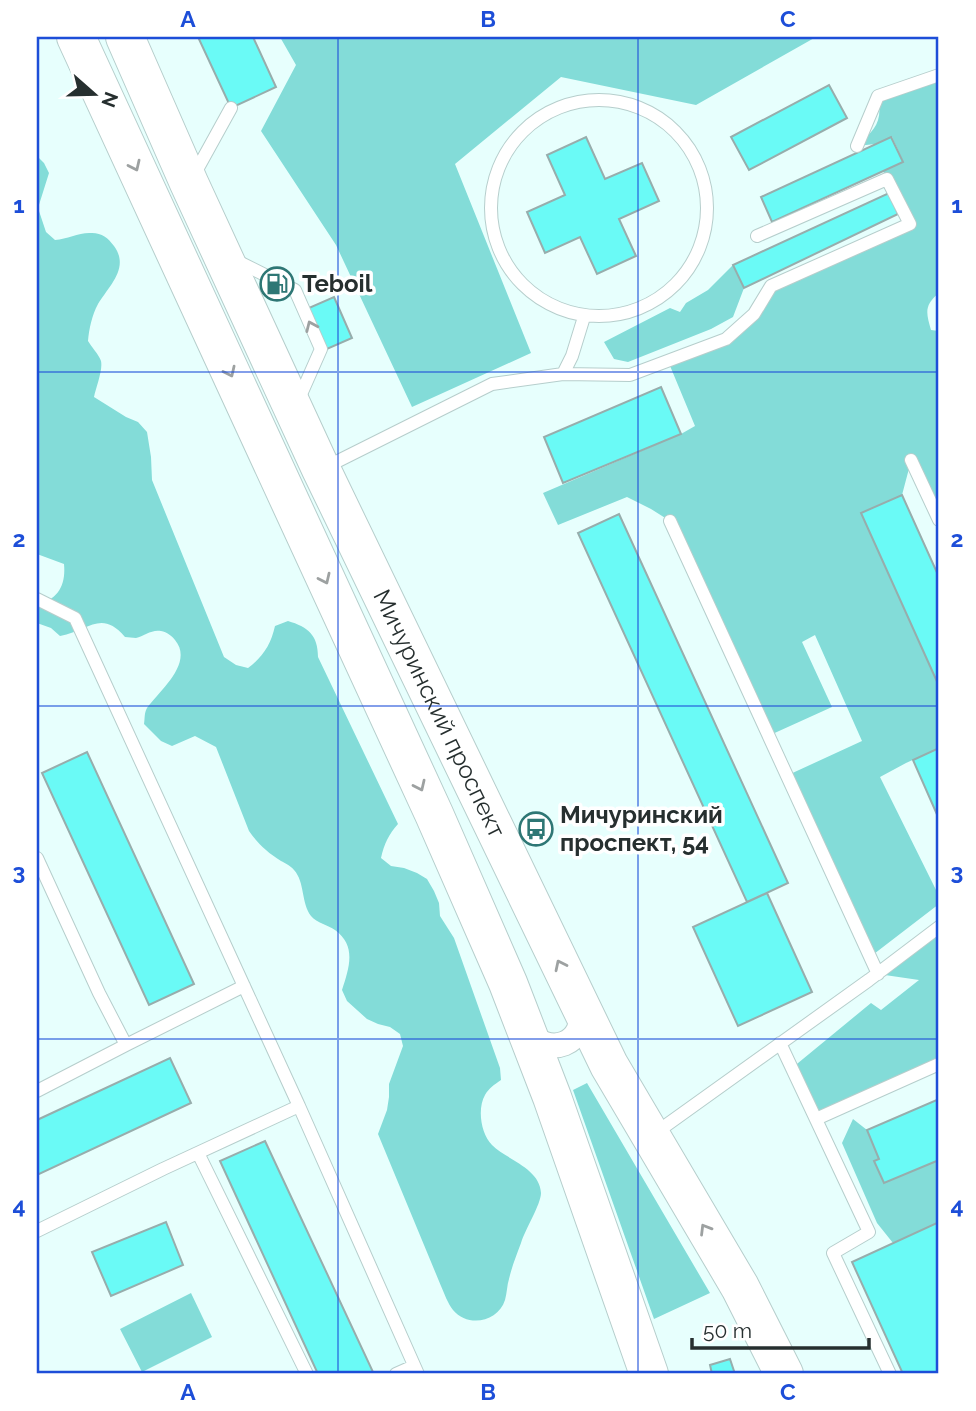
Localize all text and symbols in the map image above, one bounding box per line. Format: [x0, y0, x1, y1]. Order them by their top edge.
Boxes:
text: A [180, 5, 196, 32]
text: B [480, 5, 496, 32]
text: C [780, 5, 796, 32]
north arrow [60, 60, 130, 130]
text: N [97, 89, 123, 110]
one-way arrow [127, 158, 141, 171]
text: 1 [13, 191, 25, 218]
text: 1 [951, 191, 963, 218]
fuel station icon: Teboil [258, 265, 296, 303]
place label: Teboil [302, 269, 373, 298]
one-way arrow [305, 321, 319, 333]
one-way arrow [222, 365, 236, 377]
text: 2 [13, 525, 25, 552]
text: 2 [951, 525, 963, 552]
one-way arrow [317, 572, 331, 584]
street label: Мичуринский проспект [367, 585, 512, 842]
one-way arrow [412, 778, 426, 791]
place label: Мичуринский проспект, 54 [560, 800, 723, 857]
bus stop icon: Мичуринский проспект, 54 [517, 810, 555, 848]
text: 3 [13, 858, 25, 885]
text: 3 [951, 858, 963, 885]
one-way arrow [555, 960, 569, 972]
text: 4 [12, 1192, 26, 1219]
text: 4 [950, 1192, 964, 1219]
one-way arrow [701, 1223, 714, 1236]
scale bar [692, 1306, 869, 1350]
text: 50 m [703, 1318, 752, 1343]
text: A [180, 1378, 196, 1405]
text: B [480, 1378, 496, 1405]
text: C [780, 1378, 796, 1405]

